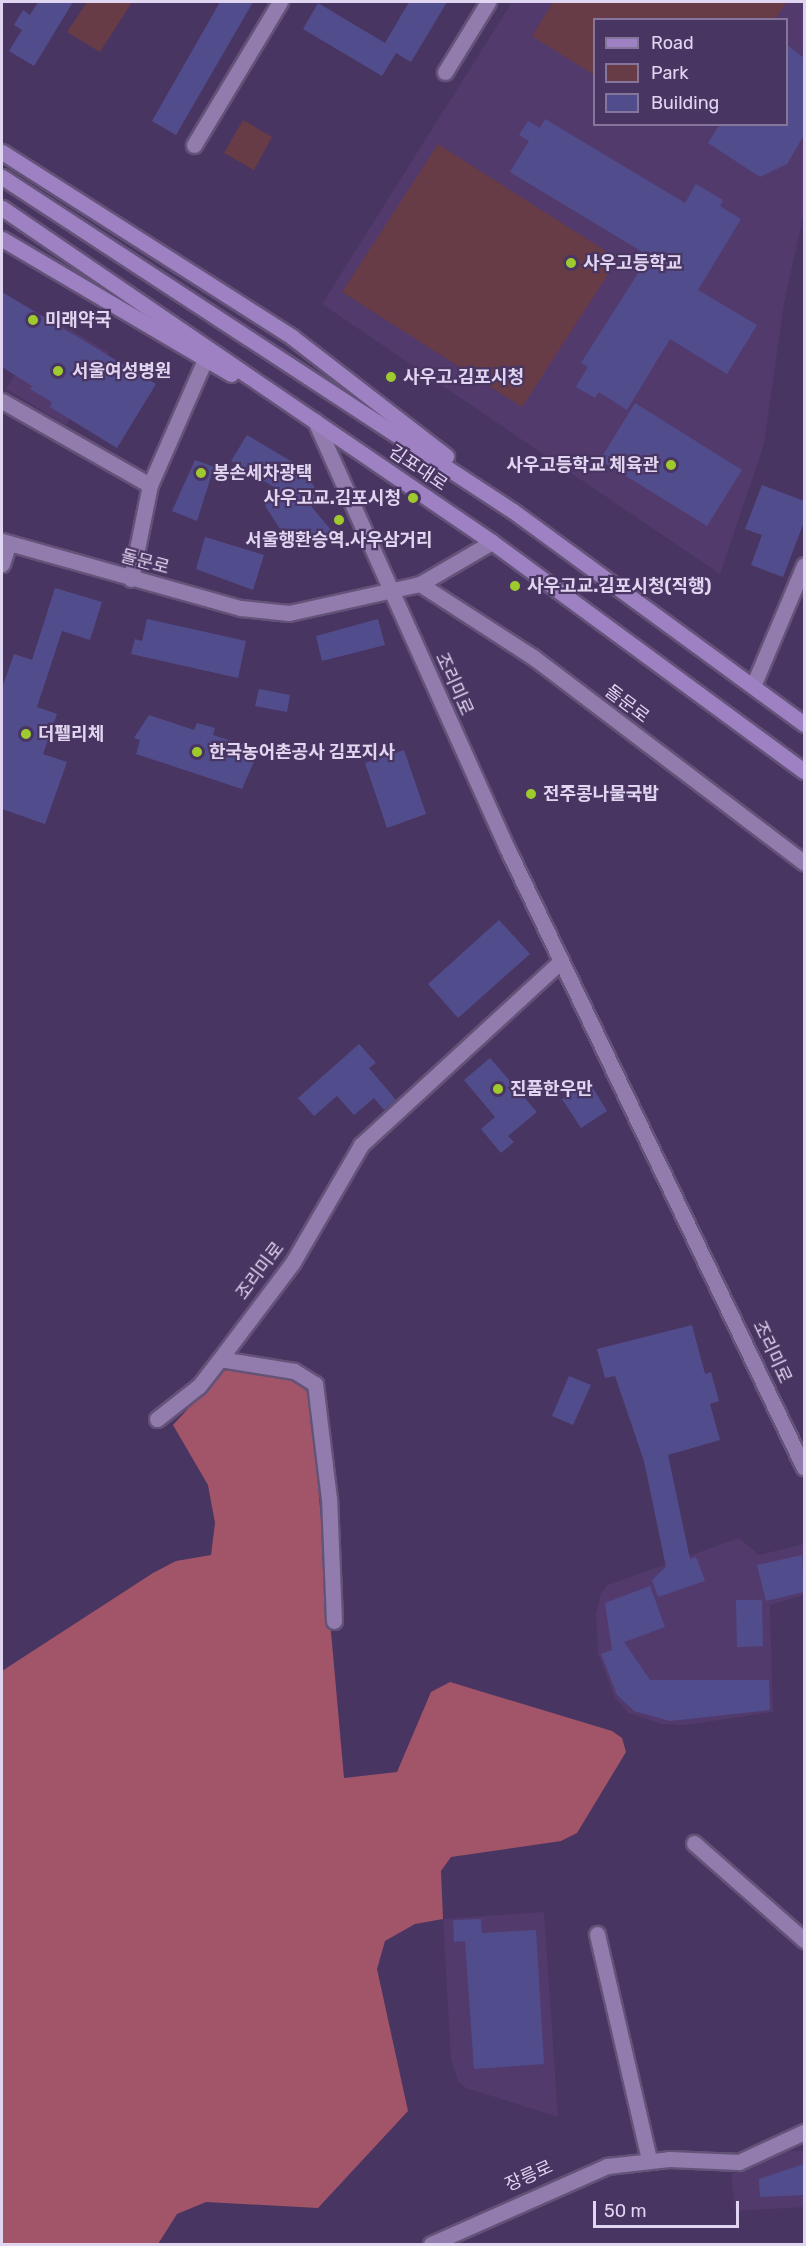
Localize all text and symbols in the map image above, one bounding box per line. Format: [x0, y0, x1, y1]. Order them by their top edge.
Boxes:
legend [593, 18, 788, 126]
text: Road [651, 32, 694, 54]
text: Park [651, 62, 688, 84]
text: Building [651, 92, 719, 114]
place label: 사우고등학교 [583, 252, 682, 274]
marker: 사우고등학교 [564, 256, 578, 270]
place label: 미래약국 [45, 309, 111, 331]
marker: 미래약국 [26, 313, 40, 327]
place label: 서울여성병원 [72, 360, 171, 382]
marker: 서울여성병원 [49, 362, 67, 380]
place label: 사우고.김포시청 [403, 366, 524, 388]
marker: 사우고.김포시청 [384, 370, 398, 384]
street label: 김포대로 [385, 441, 451, 495]
place label: 사우고등학교 체육관 [506, 454, 659, 476]
marker: 사우고등학교 체육관 [664, 458, 678, 472]
place label: 봉손세차광택 [213, 462, 312, 484]
marker: 봉손세차광택 [194, 466, 208, 480]
place label: 사우고교.김포시청 [263, 487, 401, 509]
marker: 사우고교.김포시청 [406, 491, 420, 505]
marker: 서울행환승역.사우삼거리 [332, 513, 346, 527]
place label: 서울행환승역.사우삼거리 [245, 529, 433, 551]
street label: 돌문로 [118, 545, 172, 579]
place label: 사우고교.김포시청(직행) [527, 575, 712, 597]
marker: 사우고교.김포시청(직행) [508, 579, 522, 593]
street label: 조리미로 [431, 649, 477, 719]
street label: 돌문로 [601, 680, 653, 728]
place label: 더펠리체 [38, 723, 104, 745]
marker: 더펠리체 [19, 727, 33, 741]
place label: 한국농어촌공사 김포지사 [209, 741, 395, 763]
marker: 한국농어촌공사 김포지사 [190, 745, 204, 759]
place label: 전주콩나물국밥 [543, 783, 659, 805]
marker: 전주콩나물국밥 [524, 787, 538, 801]
place label: 진품한우만 [510, 1078, 593, 1100]
marker: 진품한우만 [491, 1082, 505, 1096]
street label: 조리미로 [231, 1238, 289, 1304]
street label: 조리미로 [748, 1317, 796, 1387]
street label: 장릉로 [502, 2156, 556, 2196]
scale bar [596, 2189, 742, 2227]
text: 50 m [604, 2200, 647, 2222]

